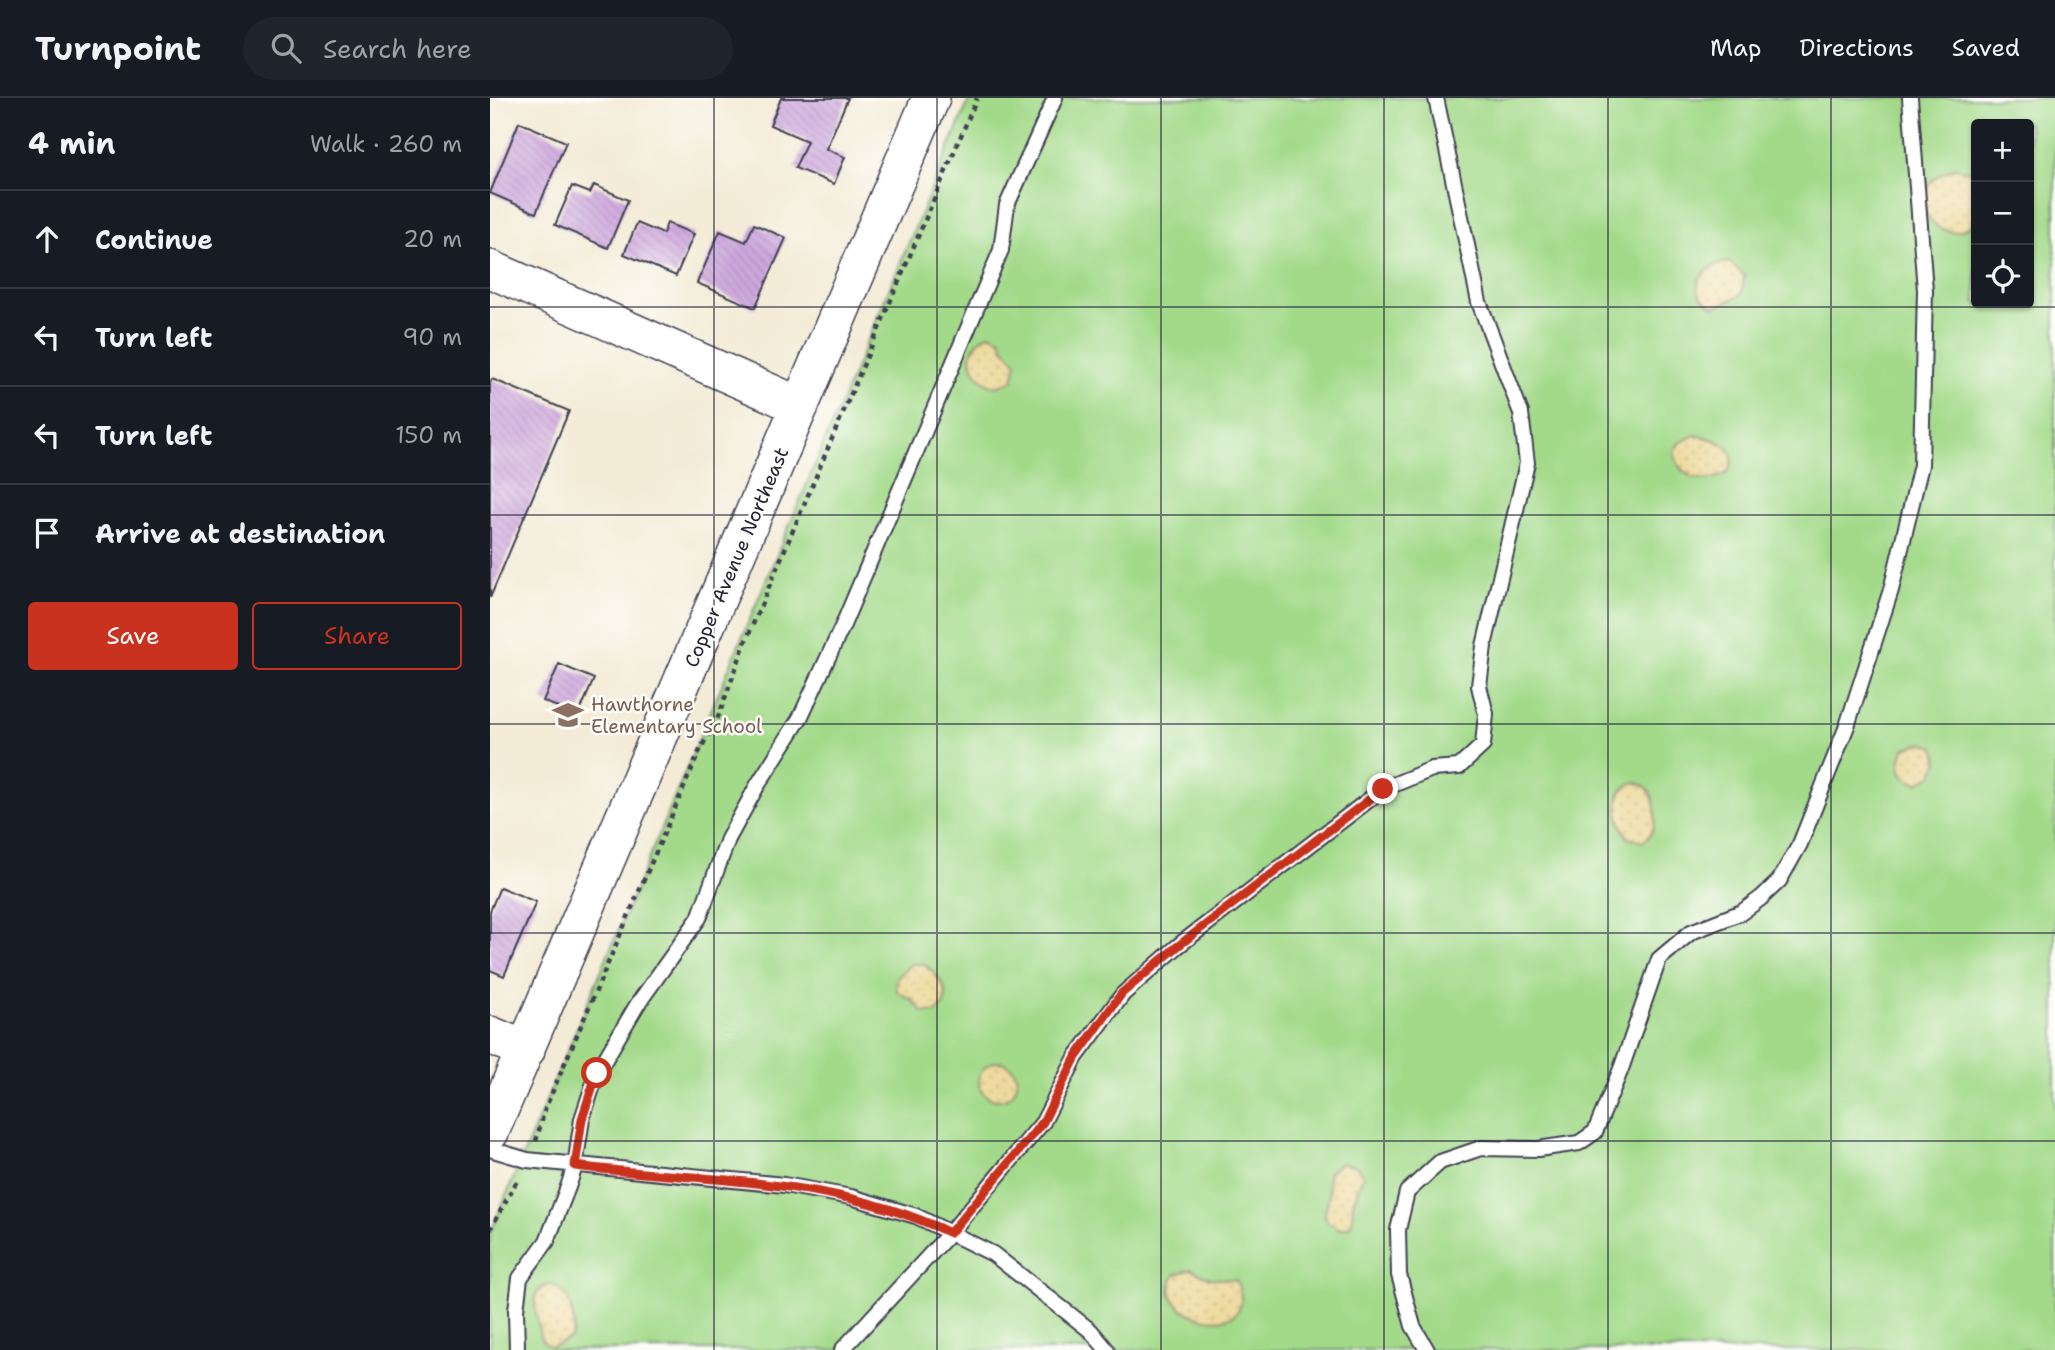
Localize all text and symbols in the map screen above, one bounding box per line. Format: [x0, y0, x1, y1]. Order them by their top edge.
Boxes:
search box [243, 17, 733, 80]
text: Turnpoint [35, 26, 201, 71]
icon: search [267, 29, 305, 67]
text: Search here [323, 31, 472, 66]
text: Map [1710, 32, 1761, 64]
text: Directions [1799, 32, 1914, 64]
text: Saved [1952, 32, 2020, 64]
map controls [1971, 119, 2034, 308]
button: + [1971, 119, 2034, 182]
text: 4 min [28, 123, 115, 164]
text: Walk · 260 m [310, 129, 462, 159]
button: − [1971, 182, 2034, 245]
icon: ahead [28, 220, 66, 258]
text: Continue [95, 222, 213, 257]
text: 20 m [403, 224, 462, 254]
button: locate [1971, 245, 2034, 308]
icon: left [28, 318, 66, 356]
text: Turn left [95, 320, 212, 355]
text: 90 m [402, 322, 462, 352]
icon: left [28, 416, 66, 454]
text: Turn left [95, 418, 212, 453]
text: 150 m [395, 420, 462, 450]
street label: Copper Avenue Northeast [679, 443, 794, 671]
icon: arrive [28, 514, 66, 552]
text: Arrive at destination [95, 516, 385, 551]
button: Save [28, 602, 238, 670]
button: Share [252, 602, 462, 670]
place label: Hawthorne Elementary School [591, 692, 762, 739]
school or university icon: Hawthorne Elementary School [551, 698, 585, 732]
route end [1367, 773, 1398, 804]
route start [581, 1057, 612, 1088]

